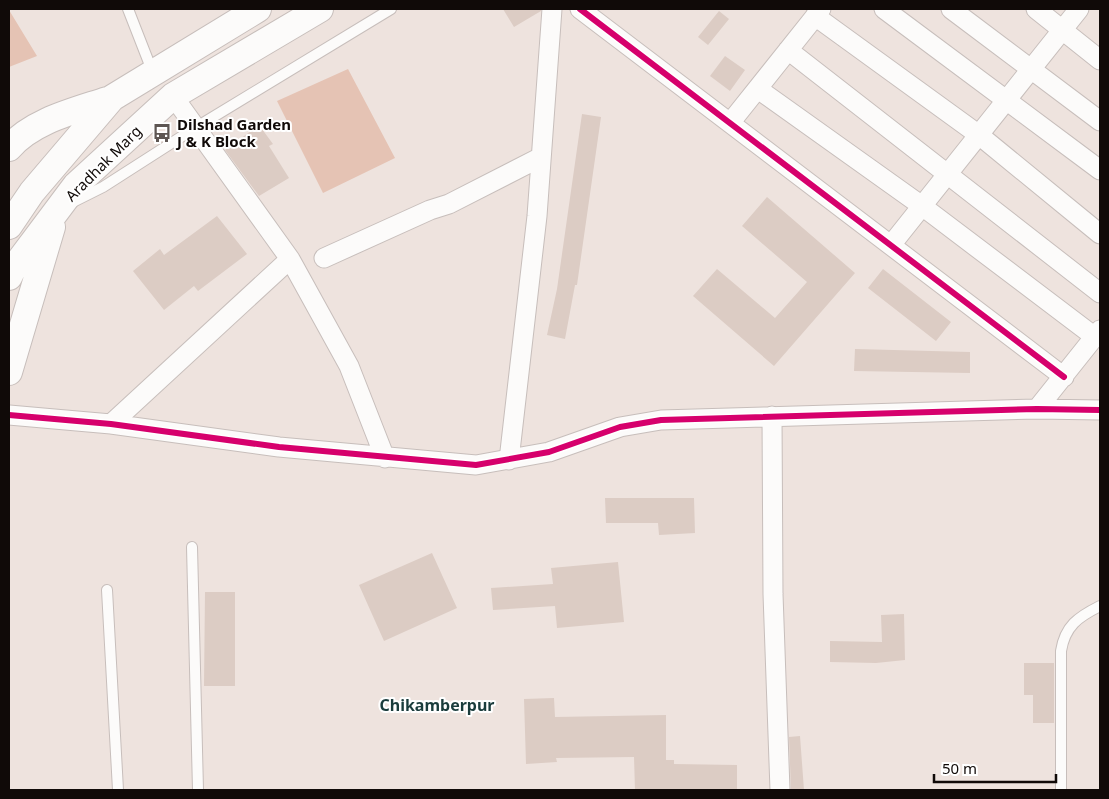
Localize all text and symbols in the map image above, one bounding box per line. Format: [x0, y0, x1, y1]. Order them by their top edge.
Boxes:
place label: Dilshad Garden J & K Block [175, 114, 291, 151]
street label: Aradhak Marg [61, 121, 145, 205]
bus stop icon: Dilshad Garden J & K Block [151, 122, 173, 144]
district label: Chikamberpur [379, 694, 495, 716]
scale bar [934, 752, 1056, 784]
text: 50 m [942, 758, 977, 778]

